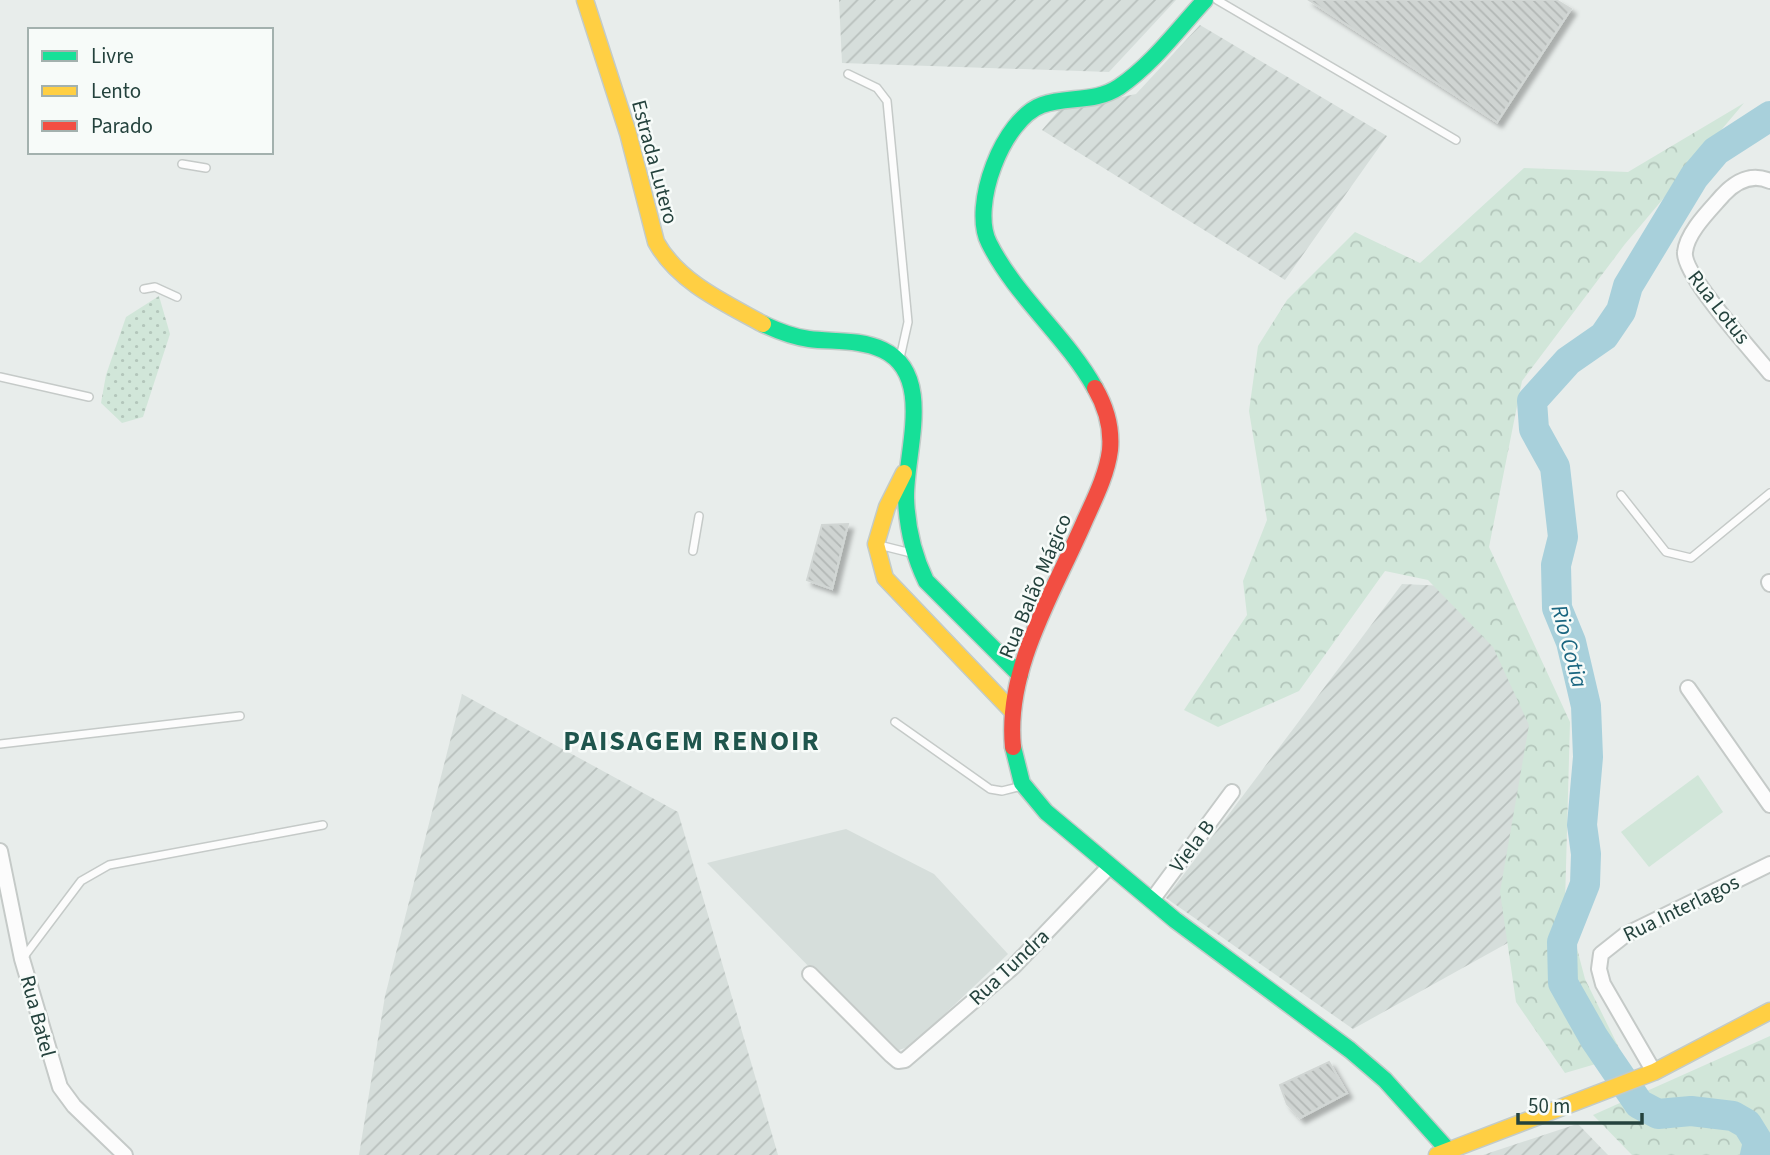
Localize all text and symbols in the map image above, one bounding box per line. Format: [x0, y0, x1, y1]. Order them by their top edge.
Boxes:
legend [28, 28, 273, 154]
text: Livre [91, 41, 134, 71]
text: Lento [91, 76, 141, 106]
street label: Estrada Lutero [624, 97, 686, 227]
text: Parado [91, 111, 153, 141]
street label: Rua Lotus [1681, 264, 1758, 350]
street label: Rua Balão Mágico [991, 509, 1079, 663]
water label: Rio Cotia [1543, 601, 1596, 691]
district label: PAISAGEM RENOIR [563, 721, 821, 761]
street label: Viela B [1162, 813, 1222, 879]
street label: Rua Interlagos [1618, 867, 1744, 949]
street label: Rua Tundra [962, 922, 1056, 1012]
street label: Rua Batel [13, 972, 63, 1060]
scale bar [1518, 1082, 1642, 1126]
text: 50 m [1528, 1091, 1570, 1121]

